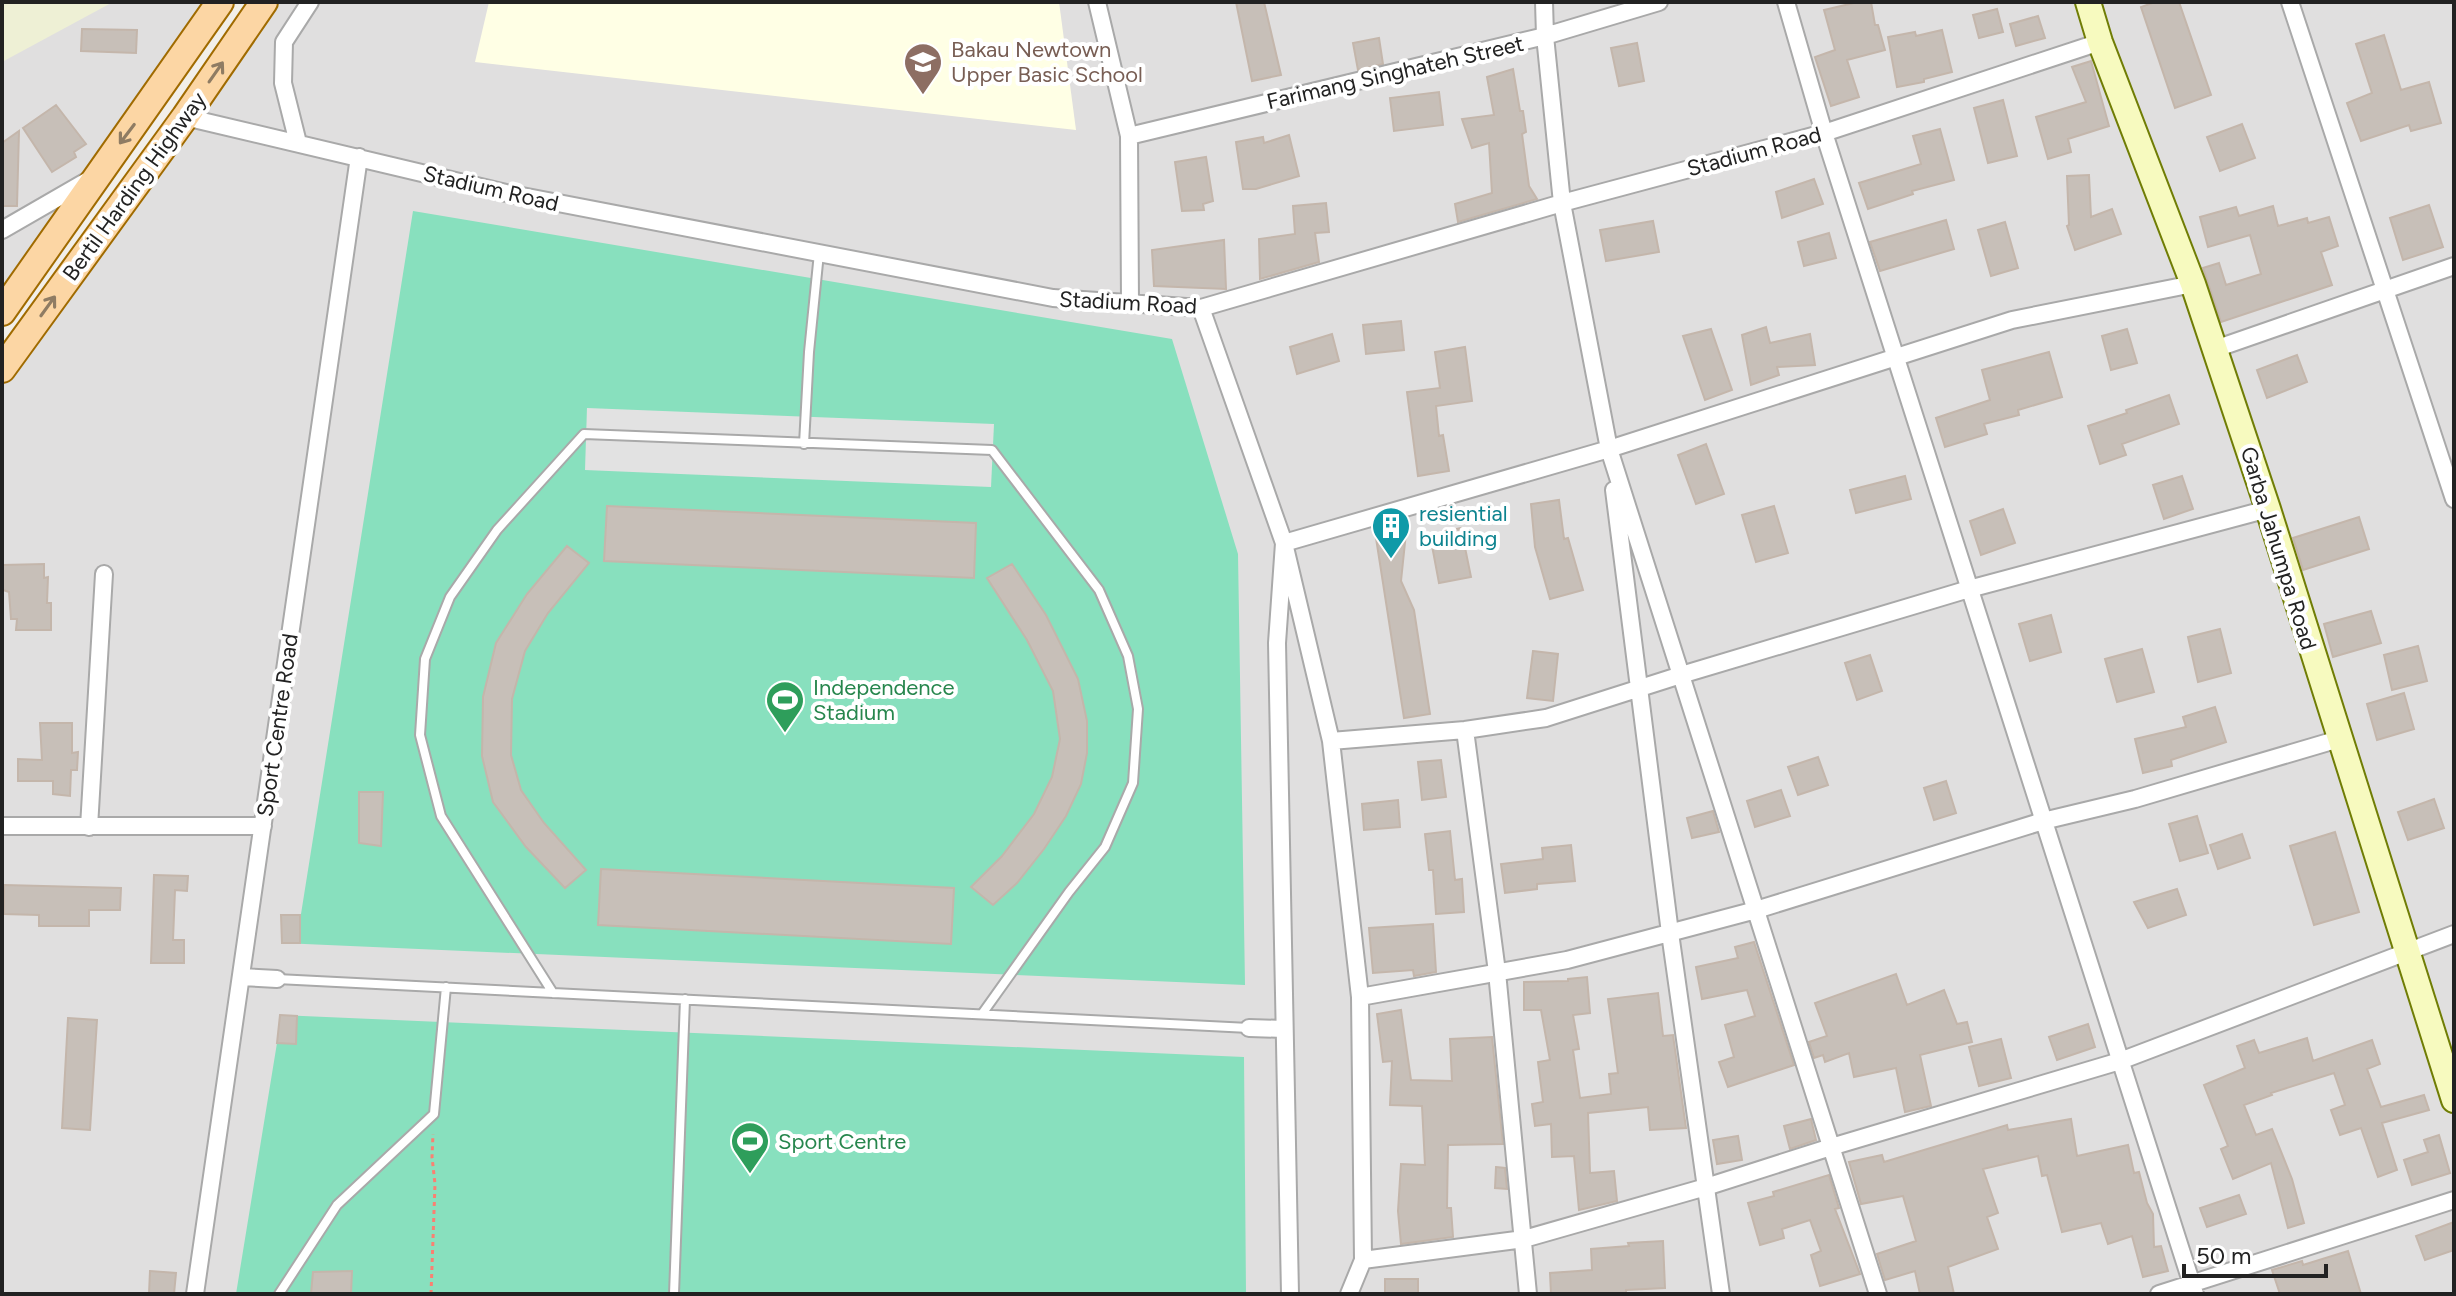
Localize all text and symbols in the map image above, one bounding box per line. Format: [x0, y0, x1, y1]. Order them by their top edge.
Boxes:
street label: Farimang Singhateh Street [1264, 30, 1526, 115]
place label: Bakau Newtown Upper Basic School [951, 36, 1143, 88]
school or university icon: Bakau Newtown Upper Basic School [902, 41, 944, 96]
one-way arrow [208, 62, 224, 84]
street label: Bertil Harding Highway [57, 86, 212, 286]
street label: Stadium Road [1684, 121, 1824, 182]
one-way arrow [118, 123, 135, 144]
street label: Stadium Road [421, 160, 561, 217]
street label: Stadium Road [1058, 285, 1198, 320]
one-way arrow [39, 296, 56, 317]
street label: Garba Jahumpa Road [2235, 443, 2322, 653]
place label: resiential building [1419, 500, 1508, 552]
building icon: resiential building [1370, 505, 1412, 560]
street label: Sport Centre Road [251, 632, 304, 818]
place label: Independence Stadium [813, 674, 955, 726]
sports icon: Independence Stadium [764, 679, 806, 734]
sports icon: Sport Centre [729, 1120, 771, 1175]
place label: Sport Centre [778, 1128, 906, 1155]
scale bar [2184, 1228, 2326, 1278]
text: 50 m [2196, 1241, 2252, 1270]

